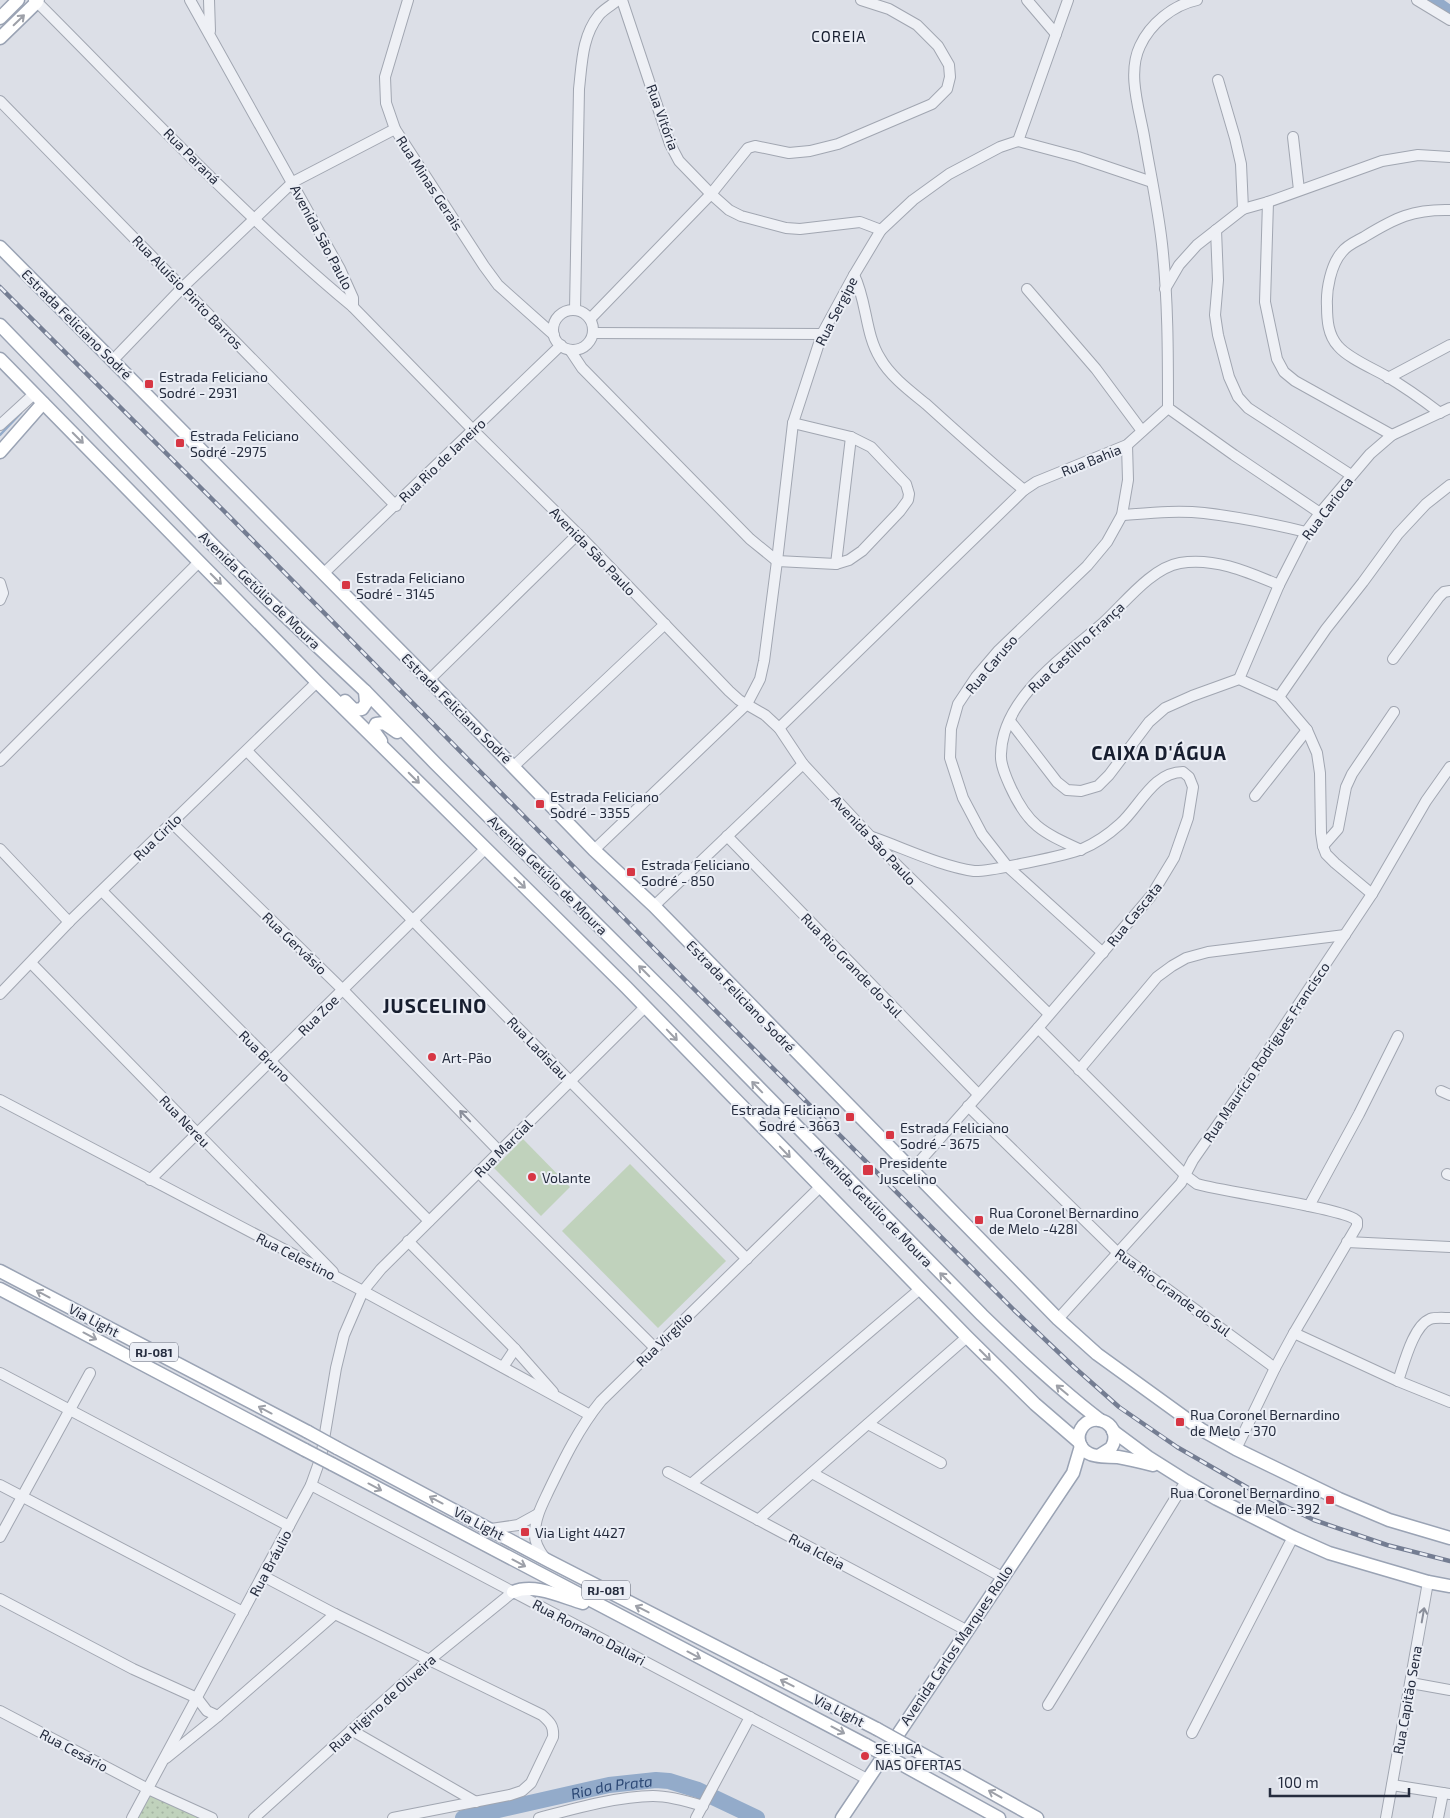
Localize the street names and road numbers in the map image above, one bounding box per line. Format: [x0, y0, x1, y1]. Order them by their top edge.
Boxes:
street label: Rua Vitória [643, 82, 683, 152]
street label: Rua Paraná [160, 124, 224, 188]
street label: Rua Minas Gerais [393, 132, 467, 234]
street label: Avenida São Paulo [287, 182, 357, 292]
street label: Rua Aluísio Pinto Barros [129, 231, 247, 353]
street label: Estrada Feliciano Sodré [18, 265, 136, 383]
street label: Rua Sergipe [811, 274, 861, 348]
street label: Rua Rio de Janeiro [395, 414, 489, 506]
street label: Rua Bahia [1059, 440, 1123, 480]
street label: Rua Carioca [1298, 473, 1356, 543]
street label: Avenida São Paulo [546, 503, 640, 599]
street label: Avenida Getúlio de Moura [196, 528, 324, 652]
street label: Rua Castilho França [1024, 598, 1128, 697]
street label: Rua Caruso [961, 631, 1021, 697]
street label: Estrada Feliciano Sodré [398, 649, 516, 767]
street label: Avenida São Paulo [828, 792, 920, 888]
street label: Rua Cirilo [129, 810, 185, 864]
street label: Avenida Getúlio de Moura [485, 812, 611, 938]
street label: Rua Cascata [1103, 878, 1165, 950]
street label: Rua Gervásio [259, 908, 331, 978]
street label: Rua Rio Grande do Sul [798, 909, 907, 1021]
street label: Estrada Feliciano Sodré [683, 937, 799, 1055]
street label: Rua Maurício Rodrigues Francisco [1199, 959, 1333, 1145]
street label: Rua Zoe [294, 991, 342, 1039]
street label: Rua Ladislau [504, 1013, 572, 1083]
street label: Rua Bruno [236, 1027, 294, 1085]
street label: Rua Nereu [156, 1091, 214, 1151]
street label: Rua Marcial [470, 1115, 536, 1181]
street label: Avenida Getúlio de Moura [812, 1142, 936, 1270]
street label: Rua Celestino [254, 1229, 338, 1283]
street label: Rua Rio Grande do Sul [1112, 1244, 1235, 1340]
street label: Via Light [66, 1300, 122, 1340]
street label: Rua Virgílio [632, 1308, 696, 1370]
road number: RJ-081 [130, 1342, 178, 1361]
street label: Via Light [451, 1503, 507, 1543]
street label: Rua Bráulio [245, 1527, 295, 1599]
street label: Rua Icleia [786, 1529, 848, 1573]
street label: Avenida Carlos Marques Rollo [896, 1562, 1016, 1728]
road number: RJ-081 [582, 1580, 630, 1600]
street label: Rua Romano Dallari [530, 1595, 648, 1669]
street label: Rua Capitão Sena [1389, 1644, 1425, 1756]
street label: Rua Higino de Oliveira [325, 1651, 439, 1755]
street label: Via Light [811, 1690, 867, 1730]
street label: Rua Cesário [37, 1725, 111, 1775]

